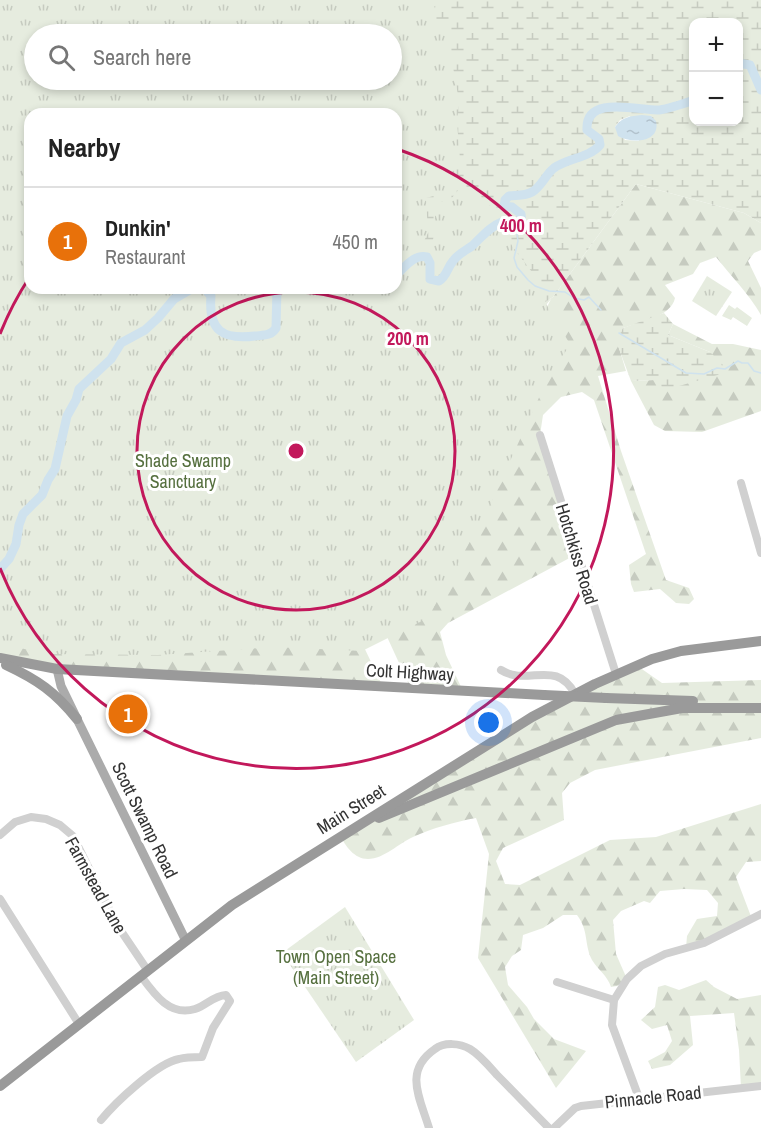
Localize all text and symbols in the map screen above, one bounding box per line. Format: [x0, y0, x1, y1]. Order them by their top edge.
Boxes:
map controls [689, 18, 743, 126]
button: + [689, 18, 743, 72]
search box [24, 24, 402, 90]
icon: search [45, 41, 78, 74]
text: Search here [93, 42, 191, 72]
button: − [689, 72, 743, 126]
text: Nearby [48, 130, 120, 165]
text: Dunkin' [105, 213, 170, 243]
text: 400 m [500, 213, 542, 238]
text: 1 [63, 228, 72, 255]
text: 450 m [332, 228, 378, 255]
text: Restaurant [105, 243, 185, 270]
text: 200 m [387, 326, 429, 351]
centre of rings [286, 441, 306, 461]
park label: Shade Swamp Sanctuary [135, 448, 231, 494]
street label: Hotchkiss Road [550, 501, 604, 607]
street label: Colt Highway [366, 657, 455, 687]
pin: 1 [108, 692, 148, 736]
your location [474, 708, 503, 737]
street label: Scott Swamp Road [106, 758, 184, 882]
street label: Main Street [312, 778, 390, 840]
street label: Farmstead Lane [59, 832, 133, 938]
park label: Town Open Space (Main Street) [276, 944, 396, 990]
street label: Pinnacle Road [604, 1080, 702, 1114]

